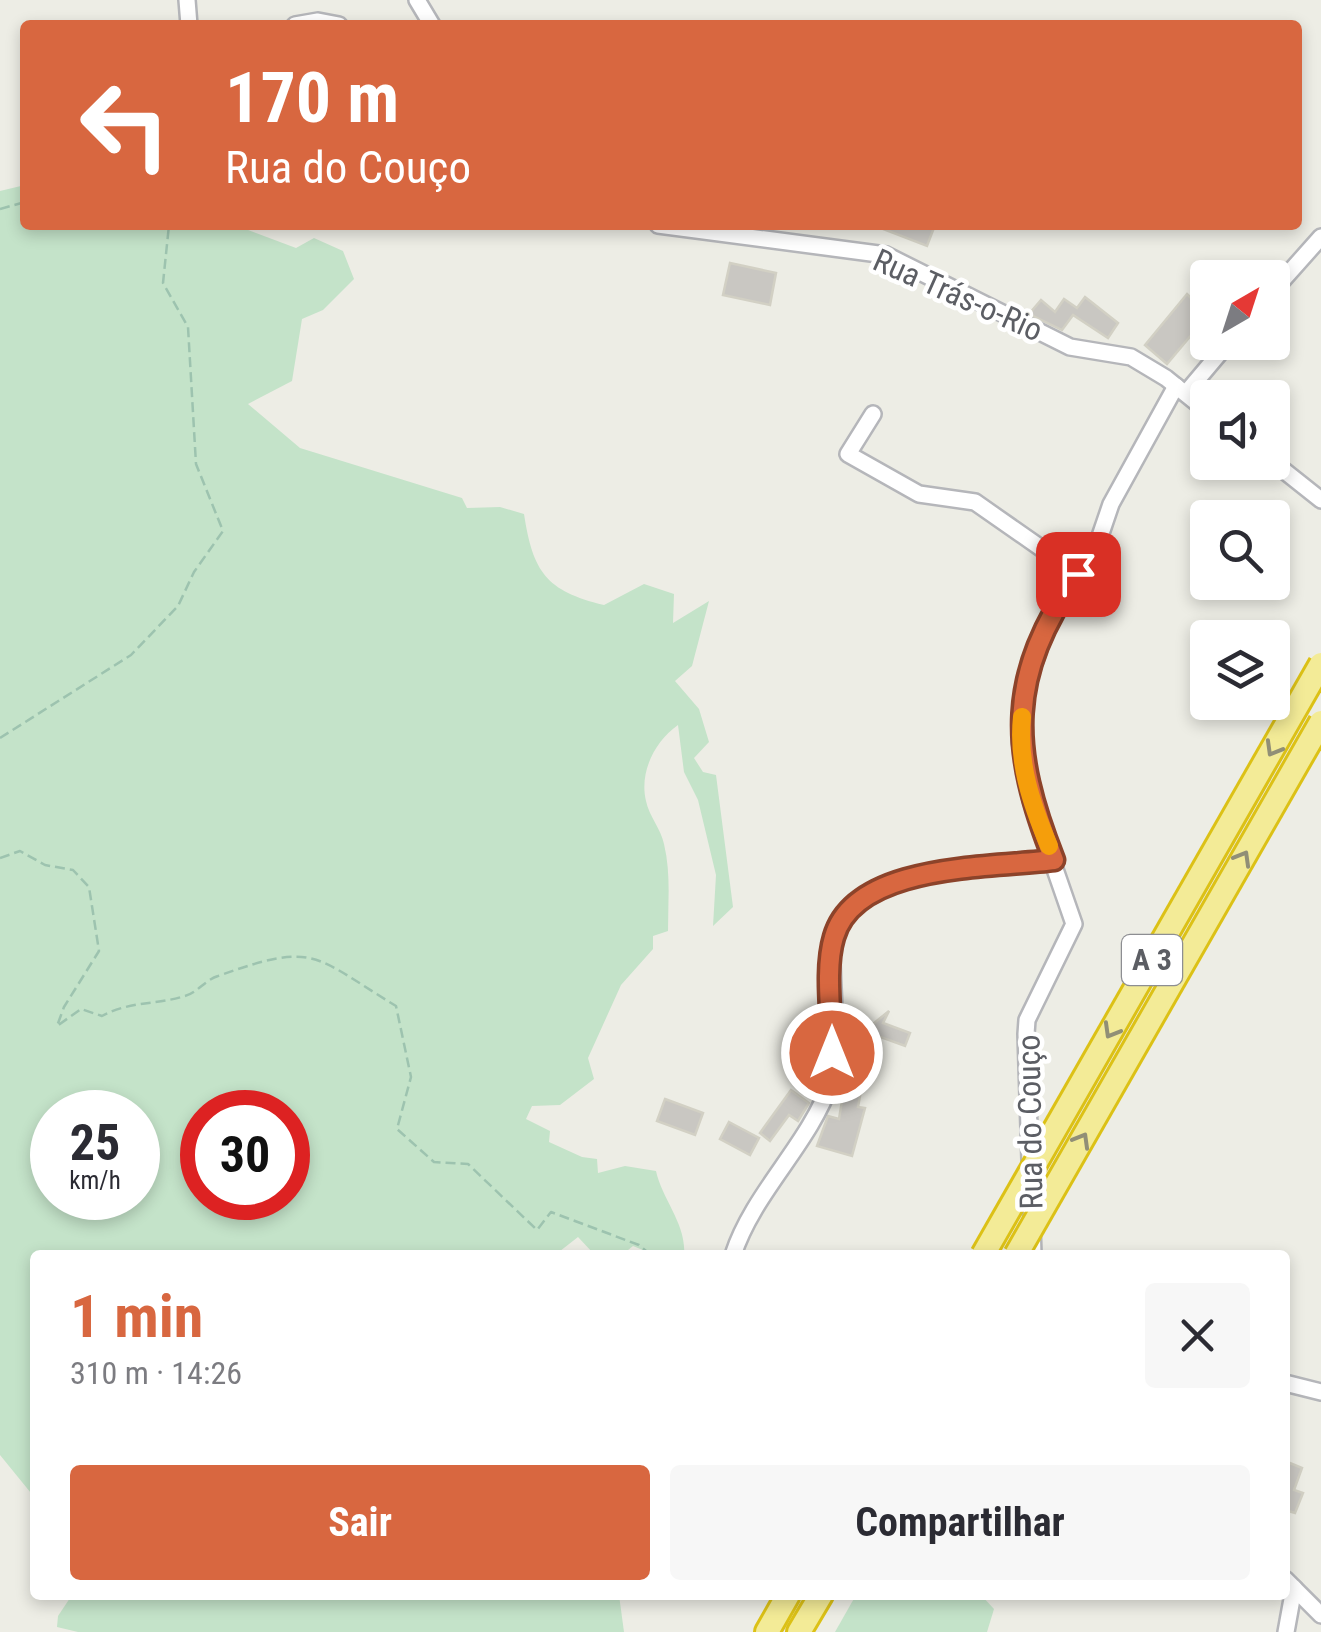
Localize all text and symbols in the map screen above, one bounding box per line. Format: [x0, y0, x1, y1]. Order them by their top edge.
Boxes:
text: 170 m [225, 57, 399, 139]
icon: left [60, 60, 190, 190]
text: Rua do Couço [225, 141, 471, 194]
street label: Rua Trás-o-Rio [867, 241, 1049, 349]
north arrow [1190, 260, 1290, 360]
map controls [1190, 260, 1290, 720]
button: sound [1190, 380, 1290, 480]
button: search [1190, 500, 1290, 600]
pin [1036, 532, 1121, 617]
icon: arrive [1051, 547, 1106, 602]
button: layers [1190, 620, 1290, 720]
one-way arrow [1265, 738, 1285, 756]
one-way arrow [1231, 851, 1251, 869]
road number: A 3 [1122, 935, 1182, 985]
position arrow [780, 1001, 884, 1105]
one-way arrow [1104, 1020, 1123, 1038]
street label: Rua do Couço [1009, 1034, 1051, 1210]
speed limit sign: 30 [180, 1090, 310, 1220]
text: 25 [70, 1114, 120, 1172]
one-way arrow [1069, 1133, 1089, 1151]
text: km/h [69, 1166, 121, 1195]
text: 1 min [70, 1281, 203, 1352]
button: close [1145, 1283, 1250, 1388]
text: 310 m · 14:26 [70, 1354, 242, 1392]
button: Sair [70, 1465, 650, 1580]
button: Compartilhar [670, 1465, 1250, 1580]

